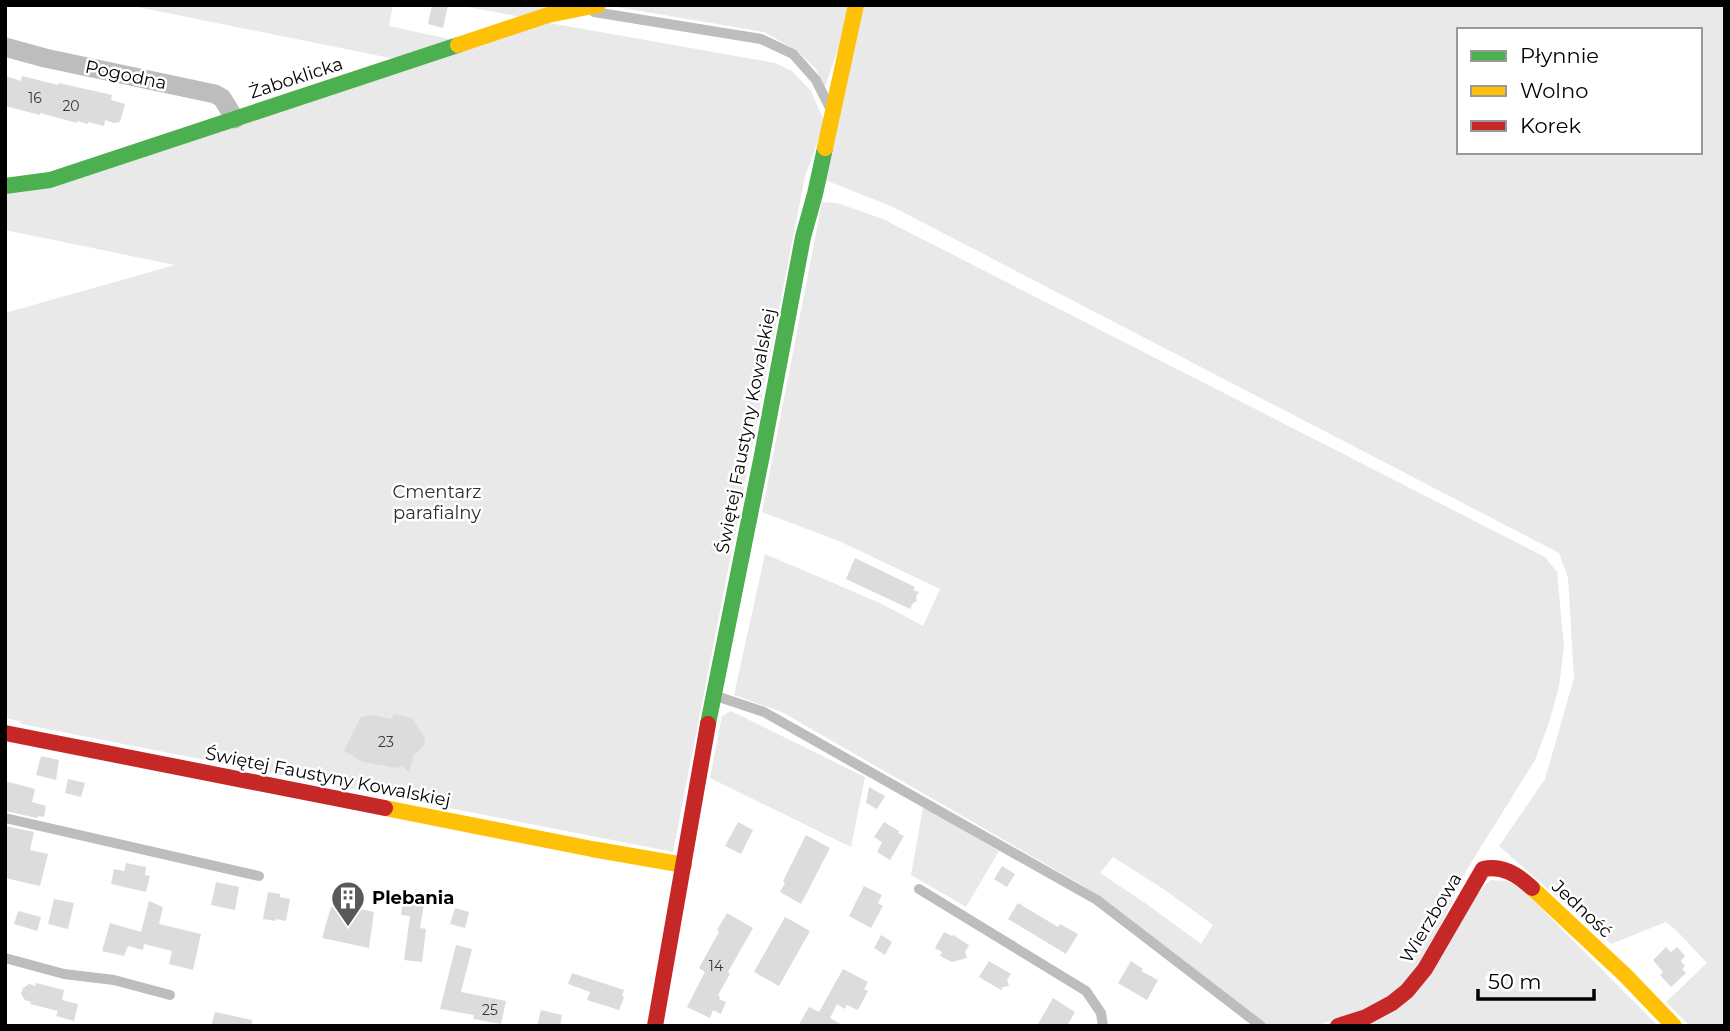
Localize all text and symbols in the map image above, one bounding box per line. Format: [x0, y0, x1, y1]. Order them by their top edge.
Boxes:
legend [1457, 28, 1702, 154]
text: Płynnie [1520, 43, 1599, 68]
street label: Żaboklicka [246, 52, 346, 104]
street label: Pogodna [83, 56, 169, 94]
text: Wolno [1520, 78, 1588, 103]
house number: 16 [28, 89, 42, 107]
house number: 20 [62, 97, 80, 115]
text: Korek [1520, 113, 1581, 138]
street label: Świętej Faustyny Kowalskiej [711, 306, 781, 556]
park label: Cmentarz parafialny [393, 481, 481, 524]
house number: 23 [378, 733, 394, 751]
street label: Świętej Faustyny Kowalskiej [203, 742, 453, 812]
street label: Wierzbowa [1396, 869, 1466, 967]
street label: Jedność [1547, 875, 1617, 942]
building icon: Plebania [329, 879, 367, 928]
place label: Plebania [372, 887, 454, 909]
house number: 14 [709, 957, 724, 975]
scale bar [1478, 958, 1594, 1002]
text: 50 m [1488, 969, 1542, 994]
house number: 25 [482, 1001, 498, 1019]

